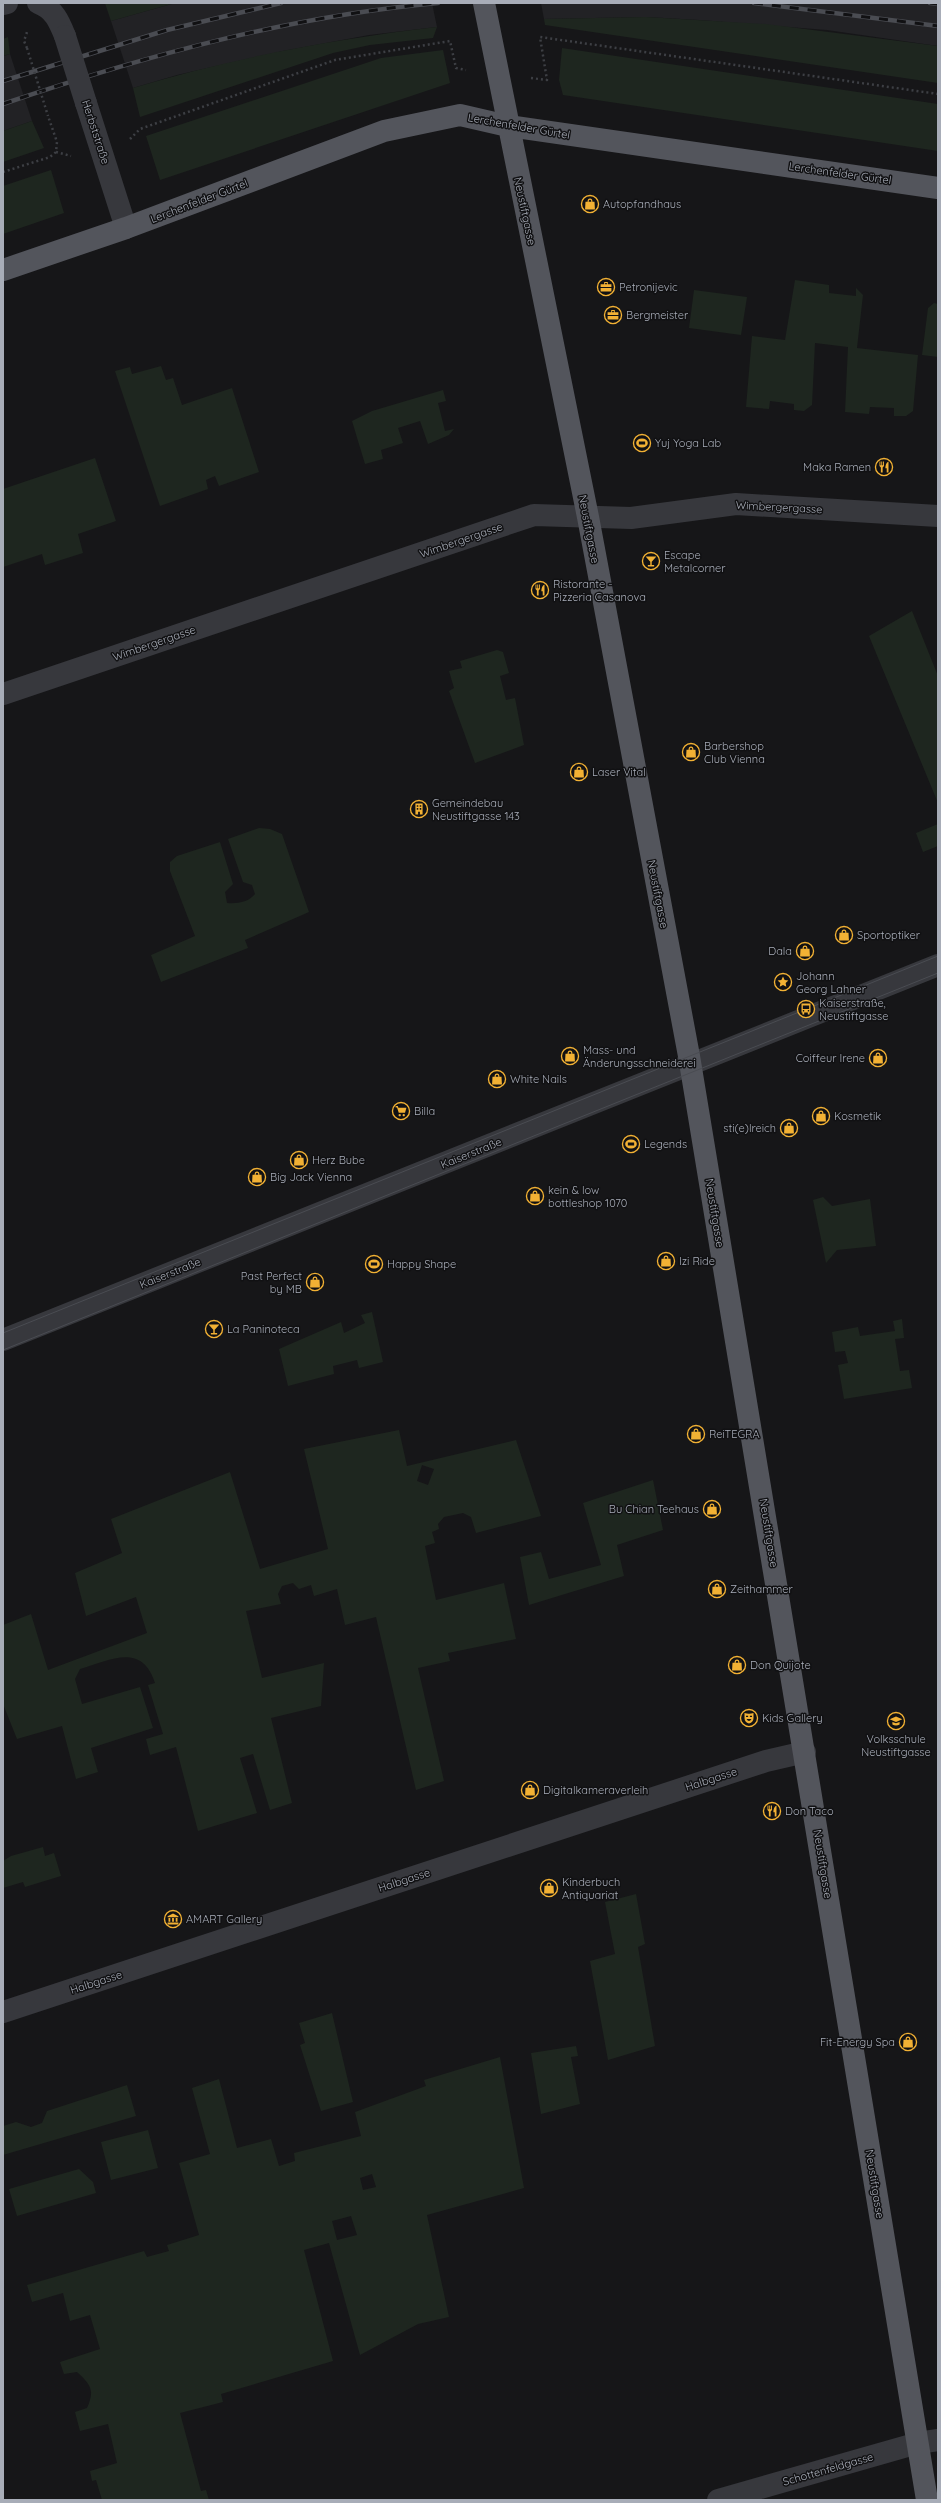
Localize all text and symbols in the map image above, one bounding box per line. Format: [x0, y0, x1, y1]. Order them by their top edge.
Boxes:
street label: Herbststraße [79, 98, 113, 166]
street label: Lerchenfelder Gürtel [467, 110, 571, 142]
street label: Lerchenfelder Gürtel [788, 159, 892, 187]
street label: Lerchenfelder Gürtel [148, 176, 250, 226]
street label: Neustiftgasse [511, 176, 539, 246]
shop icon: Autopfandhaus [580, 194, 600, 214]
place label: Autopfandhaus [603, 197, 681, 211]
office icon: Petronijevic [596, 277, 616, 297]
place label: Petronijevic [619, 280, 678, 294]
office icon: Bergmeister [603, 305, 623, 325]
place label: Bergmeister [626, 308, 689, 322]
sports icon: Yuj Yoga Lab [632, 433, 652, 453]
place label: Yuj Yoga Lab [655, 436, 721, 450]
restaurant icon: Maka Ramen [874, 457, 894, 477]
place label: Maka Ramen [803, 460, 871, 474]
street label: Neustiftgasse [576, 494, 602, 564]
street label: Wimbergergasse [735, 498, 823, 516]
street label: Wimbergergasse [418, 519, 504, 561]
place label: Escape Metalcorner [664, 548, 726, 575]
bar icon: Escape Metalcorner [641, 551, 661, 571]
place label: Ristorante - Pizzeria Casanova [553, 577, 646, 604]
restaurant icon: Ristorante - Pizzeria Casanova [530, 580, 550, 600]
street label: Wimbergergasse [111, 622, 197, 664]
place label: Barbershop Club Vienna [704, 739, 765, 766]
shop icon: Barbershop Club Vienna [681, 742, 701, 762]
shop icon: Laser Vital [569, 762, 589, 782]
place label: Laser Vital [592, 765, 646, 779]
place label: Gemeindebau Neustiftgasse 143 [432, 796, 520, 823]
building icon: Gemeindebau Neustiftgasse 143 [409, 799, 429, 819]
street label: Neustiftgasse [645, 859, 671, 929]
shop icon: Sportoptiker [834, 925, 854, 945]
place label: Sportoptiker [857, 928, 921, 942]
shop icon: Dala [795, 941, 815, 961]
place label: Dala [768, 944, 792, 958]
place label: Johann Georg Lahner [796, 969, 867, 996]
place icon: Johann Georg Lahner [773, 972, 793, 992]
place label: Kaiserstraße, Neustiftgasse [819, 996, 888, 1023]
bus stop icon: Kaiserstraße, Neustiftgasse [796, 999, 816, 1019]
place label: Mass- und Änderungsschneiderei [583, 1043, 696, 1070]
shop icon: Mass- und Änderungsschneiderei [560, 1046, 580, 1066]
shop icon: Coiffeur Irene [868, 1048, 888, 1068]
place label: Coiffeur Irene [796, 1051, 865, 1065]
shop icon: White Nails [487, 1069, 507, 1089]
place label: White Nails [510, 1072, 567, 1086]
supermarket icon: Billa [391, 1101, 411, 1121]
place label: Billa [414, 1104, 435, 1118]
shop icon: Kosmetik [811, 1106, 831, 1126]
place label: Kosmetik [834, 1109, 881, 1123]
shop icon: sti(e)lreich [779, 1118, 799, 1138]
place label: sti(e)lreich [723, 1121, 776, 1135]
street label: Kaiserstraße [438, 1134, 504, 1172]
sports icon: Legends [621, 1134, 641, 1154]
place label: Legends [644, 1137, 687, 1151]
shop icon: Herz Bube [289, 1150, 309, 1170]
place label: Herz Bube [312, 1153, 365, 1167]
shop icon: Big Jack Vienna [247, 1167, 267, 1187]
place label: Big Jack Vienna [270, 1170, 352, 1184]
street label: Neustiftgasse [703, 1178, 727, 1248]
place label: kein & low bottleshop 1070 [548, 1183, 627, 1210]
shop icon: kein & low bottleshop 1070 [525, 1186, 545, 1206]
shop icon: Izi Ride [656, 1251, 676, 1271]
street label: Kaiserstraße [137, 1254, 203, 1292]
sports icon: Happy Shape [364, 1254, 384, 1274]
place label: Izi Ride [679, 1254, 715, 1268]
place label: Happy Shape [387, 1257, 456, 1271]
place label: Past Perfect by MB [241, 1269, 302, 1296]
shop icon: Past Perfect by MB [305, 1272, 325, 1292]
bar icon: La Paninoteca [204, 1319, 224, 1339]
place label: La Paninoteca [227, 1322, 300, 1336]
shop icon: ReiTEGRA [686, 1424, 706, 1444]
place label: ReiTEGRA [709, 1427, 760, 1441]
street label: Neustiftgasse [757, 1498, 781, 1568]
shop icon: Bu Chian Teehaus [702, 1499, 722, 1519]
place label: Bu Chian Teehaus [609, 1502, 699, 1516]
shop icon: Zeithammer [707, 1579, 727, 1599]
place label: Zeithammer [730, 1582, 794, 1596]
shop icon: Don Quijote [727, 1655, 747, 1675]
place label: Don Quijote [750, 1658, 811, 1672]
theatre icon: Kids Gallery [739, 1708, 759, 1728]
place label: Kids Gallery [762, 1711, 823, 1725]
school or university icon: Volksschule Neustiftgasse [886, 1711, 906, 1731]
place label: Volksschule Neustiftgasse [861, 1732, 931, 1759]
street label: Halbgasse [683, 1764, 739, 1794]
shop icon: Digitalkameraverleih [520, 1780, 540, 1800]
place label: Digitalkameraverleih [543, 1783, 648, 1797]
restaurant icon: Don Taco [762, 1801, 782, 1821]
place label: Don Taco [785, 1804, 834, 1818]
street label: Neustiftgasse [811, 1829, 835, 1899]
street label: Halbgasse [376, 1865, 432, 1895]
place label: Kinderbuch Antiquariat [562, 1875, 620, 1902]
shop icon: Kinderbuch Antiquariat [539, 1878, 559, 1898]
museum icon: AMART Gallery [163, 1909, 183, 1929]
place label: AMART Gallery [186, 1912, 262, 1926]
street label: Halbgasse [68, 1967, 124, 1997]
shop icon: Fit-Energy Spa [898, 2032, 918, 2052]
place label: Fit-Energy Spa [820, 2035, 895, 2049]
street label: Neustiftgasse [863, 2149, 887, 2219]
street label: Schottenfeldgasse [781, 2449, 875, 2489]

